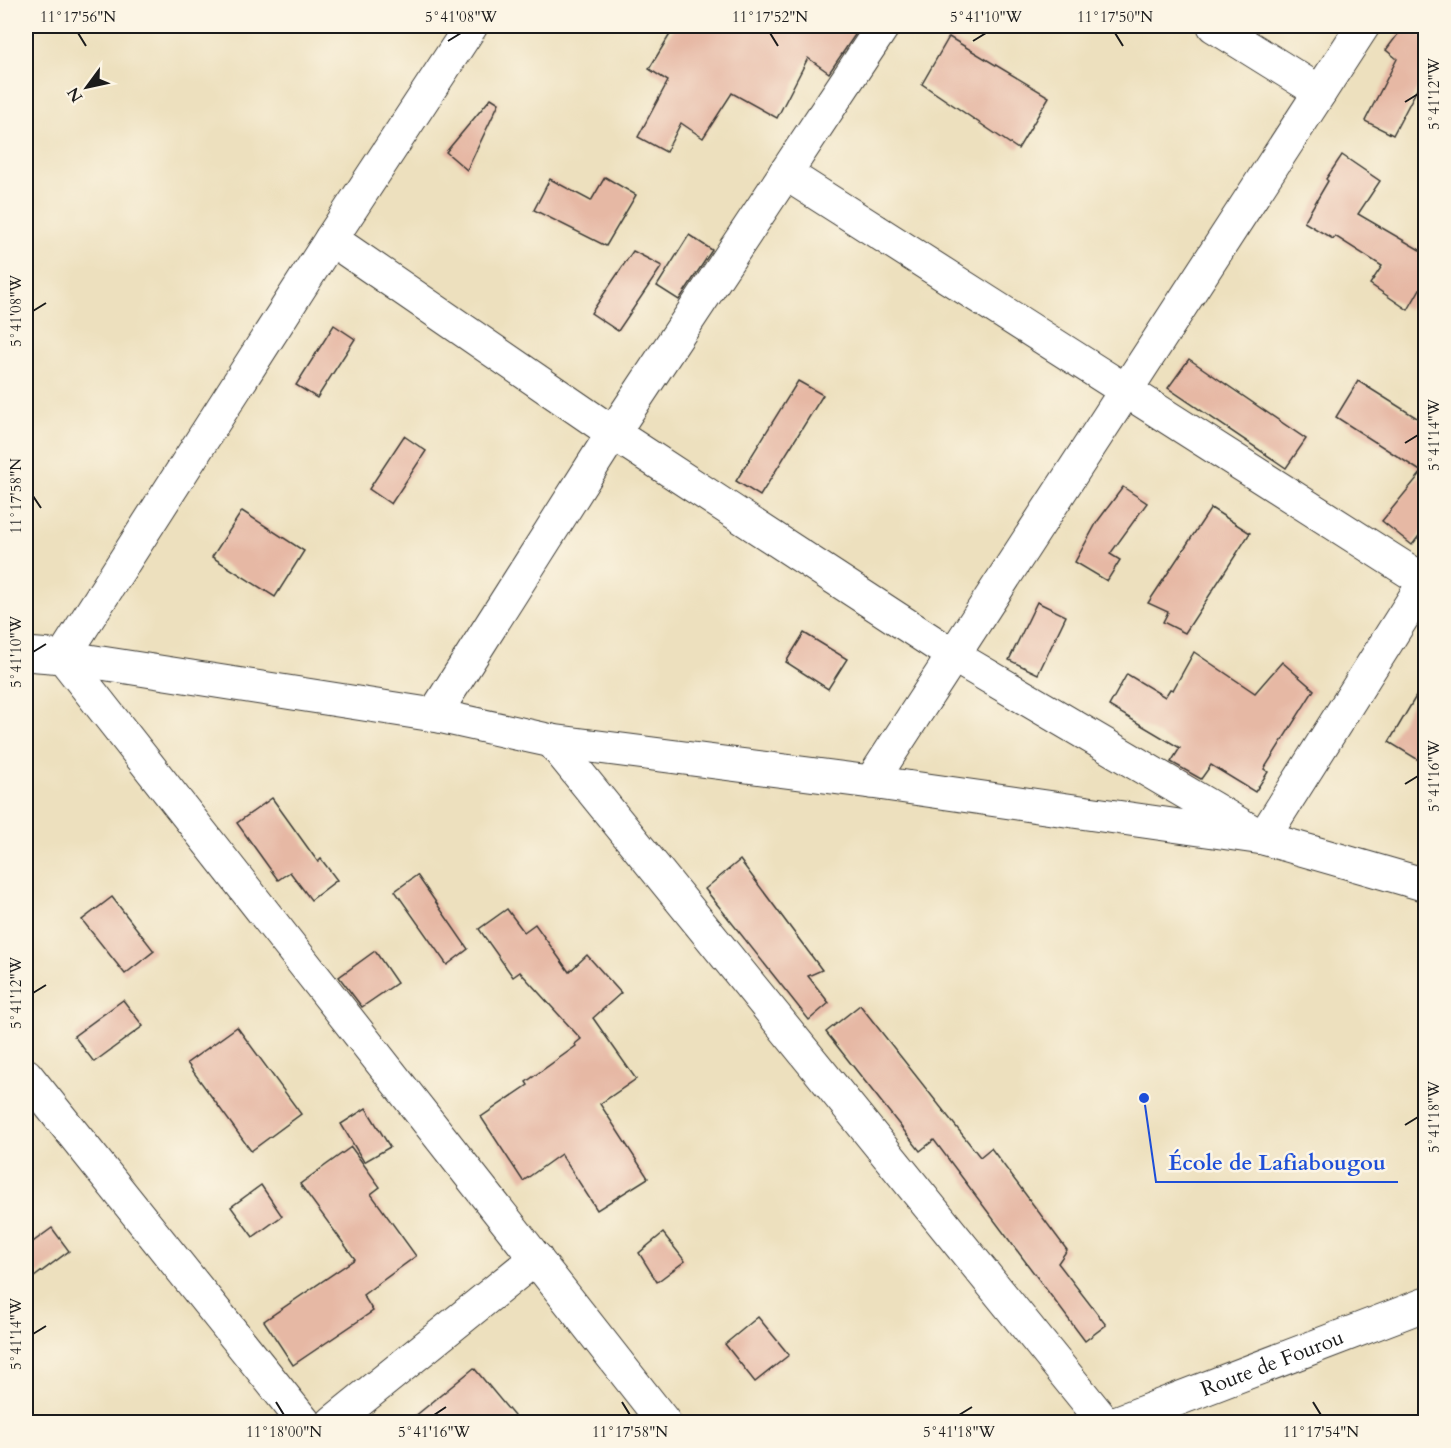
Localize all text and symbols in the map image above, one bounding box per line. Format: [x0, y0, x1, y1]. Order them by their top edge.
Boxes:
text: 11°17'56"N [40, 7, 116, 27]
text: 5°41'08"W [425, 7, 498, 27]
text: 11°17'52"N [732, 7, 808, 27]
text: 5°41'10"W [950, 7, 1023, 27]
text: 11°17'50"N [1077, 7, 1153, 27]
north arrow [57, 57, 117, 117]
text: 5°41'12"W [1424, 57, 1444, 130]
text: N [62, 83, 88, 106]
text: 5°41'08"W [6, 274, 26, 347]
text: 5°41'14"W [1424, 398, 1444, 471]
text: 11°17'58"N [6, 458, 26, 534]
text: 5°41'10"W [6, 615, 26, 688]
text: 5°41'16"W [1424, 739, 1444, 812]
text: 5°41'12"W [6, 956, 26, 1029]
text: 5°41'18"W [1424, 1080, 1444, 1153]
callout: École de Lafiabougou [1156, 1142, 1398, 1182]
text: École de Lafiabougou [1168, 1148, 1386, 1178]
text: 5°41'14"W [6, 1297, 26, 1370]
street label: Route de Fourou [1196, 1322, 1348, 1404]
text: 11°18'00"N [246, 1422, 322, 1442]
text: 5°41'16"W [398, 1422, 471, 1442]
text: 11°17'58"N [592, 1422, 668, 1442]
text: 5°41'18"W [923, 1422, 996, 1442]
text: 11°17'54"N [1283, 1422, 1359, 1442]

